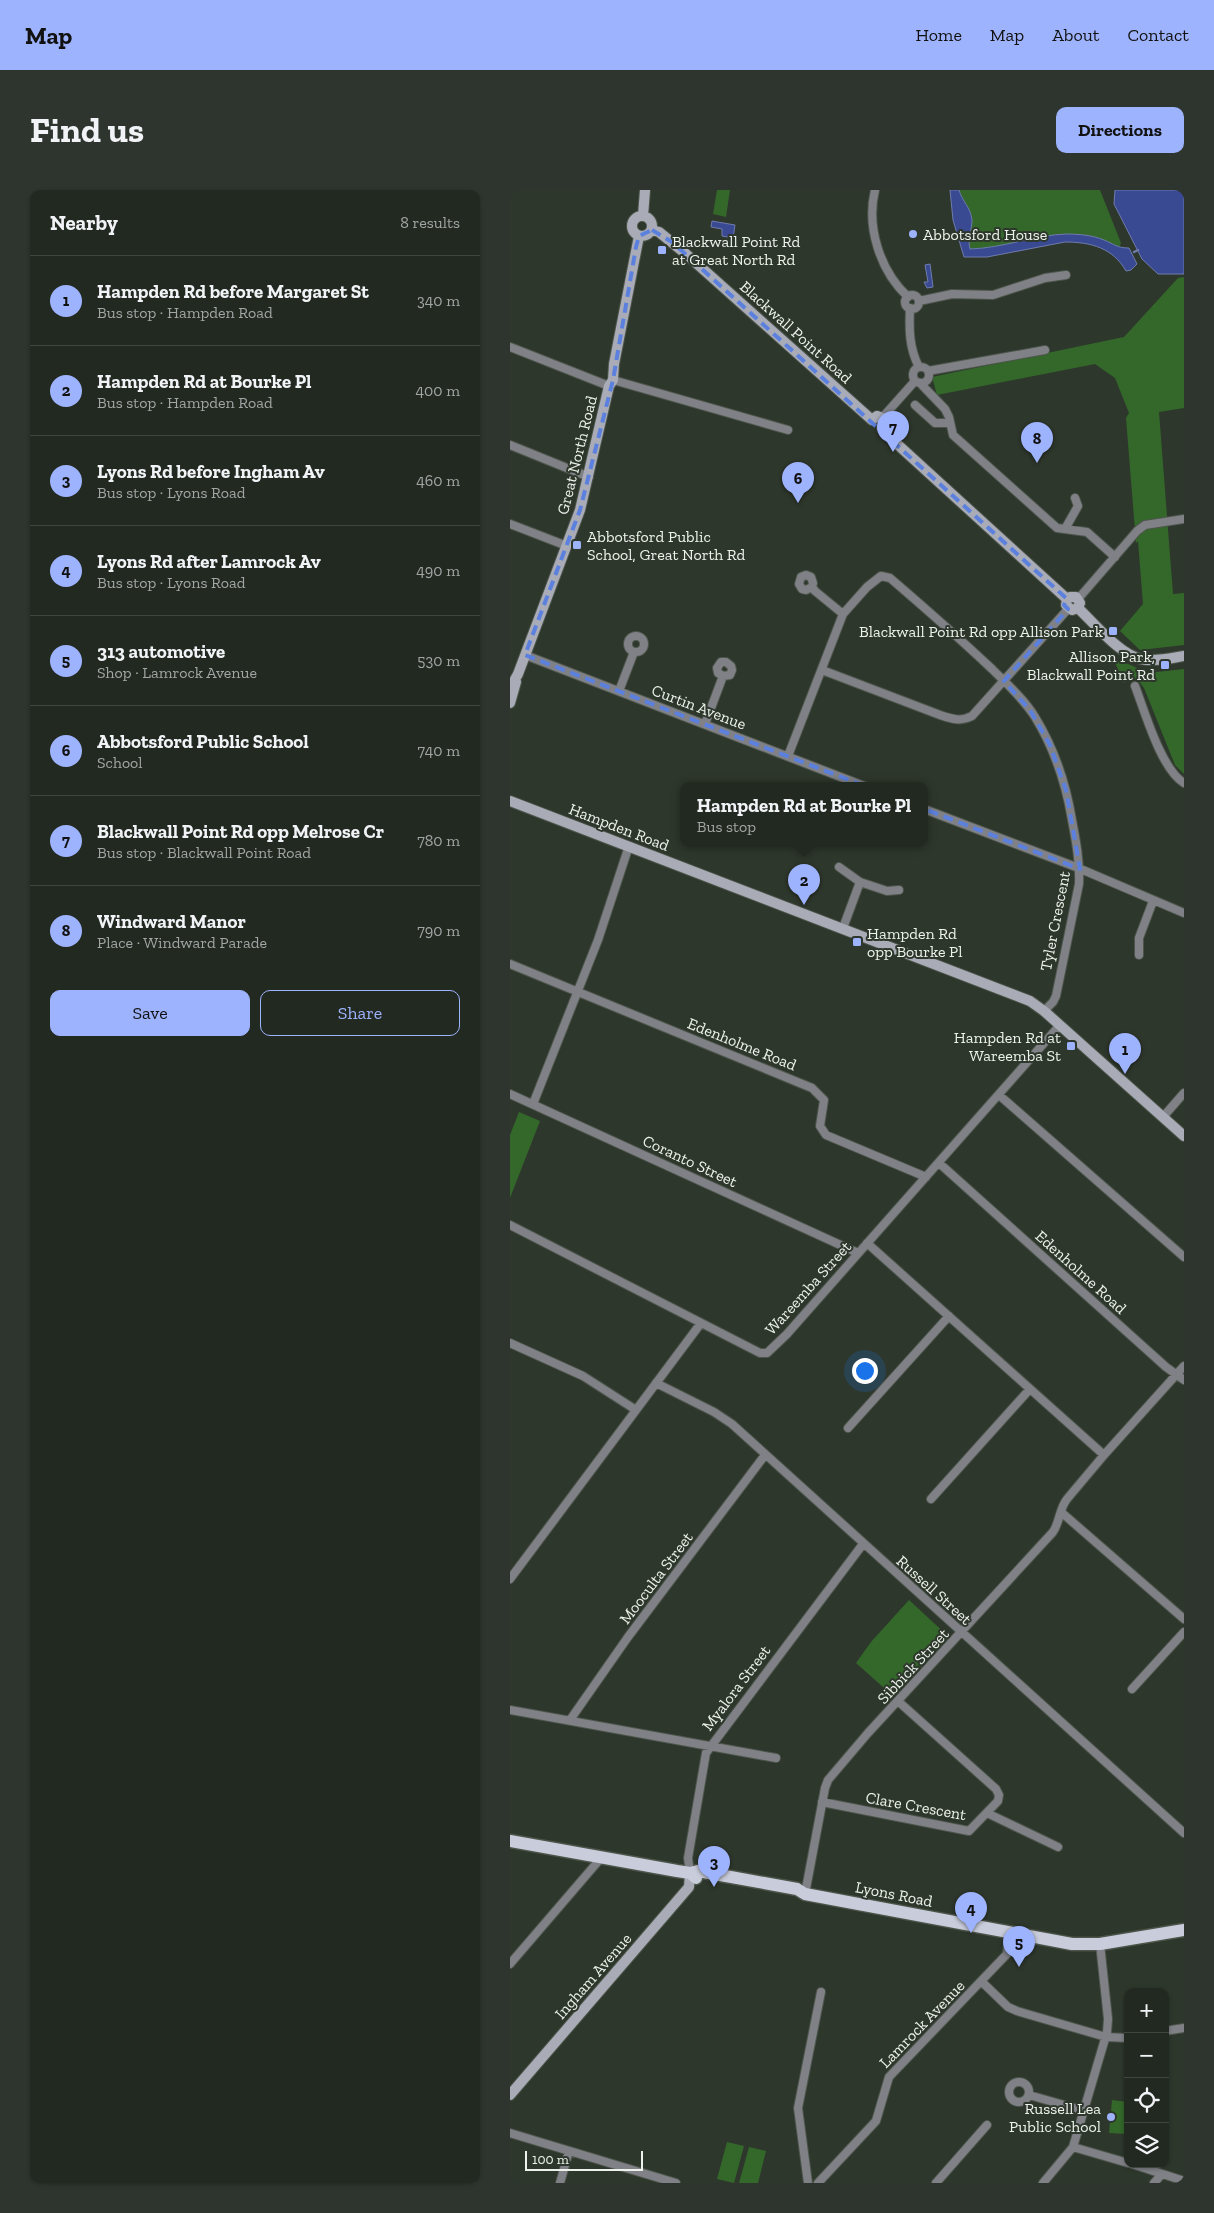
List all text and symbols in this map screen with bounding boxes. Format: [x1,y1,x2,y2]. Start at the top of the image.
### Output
text: Map [25,21,72,50]
text: Home [915,24,962,46]
text: Map [990,24,1024,46]
text: About [1052,24,1099,46]
text: Contact [1127,24,1189,46]
button: Directions [1056,107,1184,153]
text: Find us [30,109,144,151]
text: Nearby [50,210,118,235]
text: 8 results [400,213,460,232]
place label: Abbotsford House [923,225,1047,244]
marker: Abbotsford House [907,228,919,240]
place label: Blackwall Point Rd at Great North Rd [672,232,800,269]
marker: Blackwall Point Rd at Great North Rd [656,244,668,256]
street label: Blackwall Point Road [736,277,856,387]
text: Hampden Rd before Margaret St [97,280,369,303]
text: 1 [63,291,69,310]
text: 340 m [417,291,460,310]
text: Bus stop · Hampden Road [97,303,273,322]
text: Hampden Rd at Bourke Pl [97,370,311,393]
text: 2 [62,381,70,400]
text: 400 m [416,381,460,400]
text: Bus stop · Hampden Road [97,393,273,412]
street label: Great North Road [553,393,601,516]
pin: 7 [877,411,909,452]
pin: 8 [1021,422,1053,463]
text: Lyons Rd before Ingham Av [97,460,325,483]
pin: 6 [782,462,814,503]
text: 3 [62,471,70,490]
text: 460 m [416,471,460,490]
text: Bus stop · Lyons Road [97,483,245,502]
place label: Abbotsford Public School, Great North Rd [587,527,745,564]
marker: Abbotsford Public School, Great North Rd [571,539,583,551]
text: Lyons Rd after Lamrock Av [97,550,321,573]
text: 4 [61,561,71,580]
text: 490 m [416,561,460,580]
text: Bus stop · Lyons Road [97,573,245,592]
place label: Blackwall Point Rd opp Allison Park [859,622,1104,641]
marker: Blackwall Point Rd opp Allison Park [1107,625,1119,637]
text: 313 automotive [97,640,225,663]
place label: Allison Park, Blackwall Point Rd [1027,647,1155,684]
text: 5 [62,651,70,670]
text: 530 m [417,651,460,670]
marker: Allison Park, Blackwall Point Rd [1159,659,1171,671]
text: Shop · Lamrock Avenue [97,663,257,682]
street label: Curtin Avenue [649,680,749,734]
text: Abbotsford Public School [97,730,309,753]
text: 6 [62,741,70,760]
text: 740 m [418,741,460,760]
text: School [97,753,143,772]
popup [680,782,928,847]
text: Hampden Rd at Bourke Pl [697,794,911,817]
street label: Hampden Road [566,799,672,855]
text: Bus stop [697,817,756,836]
text: Blackwall Point Rd opp Melrose Cr [97,820,384,843]
text: 7 [62,831,70,850]
text: 780 m [417,831,460,850]
text: Bus stop · Blackwall Point Road [97,843,311,862]
pin: 2 [788,864,820,905]
street label: Tyler Crescent [1036,870,1074,972]
text: Windward Manor [97,910,246,933]
text: 8 [62,921,70,940]
text: 790 m [417,921,460,940]
place label: Hampden Rd opp Bourke Pl [867,924,963,961]
text: Place · Windward Parade [97,933,267,952]
marker: Hampden Rd opp Bourke Pl [851,936,863,948]
button: Save [50,990,250,1036]
button: Share [260,990,460,1036]
street label: Edenholme Road [685,1014,799,1075]
place label: Hampden Rd at Wareemba St [954,1028,1061,1065]
pin: 1 [1109,1033,1141,1074]
marker: Hampden Rd at Wareemba St [1065,1040,1077,1052]
street label: Coranto Street [640,1131,740,1191]
street label: Edenholme Road [1032,1226,1130,1318]
street label: Wareemba Street [761,1237,855,1339]
your location [852,1358,878,1384]
street label: Mooculta Street [615,1528,697,1628]
street label: Russell Street [892,1551,976,1629]
street label: Sibbick Street [873,1624,953,1708]
street label: Myalora Street [698,1641,774,1735]
street label: Clare Crescent [864,1788,968,1824]
pin: 3 [698,1846,730,1887]
street label: Lyons Road [854,1877,935,1911]
pin: 4 [955,1892,987,1933]
pin: 5 [1003,1926,1035,1967]
street label: Ingham Avenue [551,1929,635,2023]
street label: Lamrock Avenue [875,1976,969,2072]
map controls [1124,1988,1169,2168]
button: + [1124,1988,1169,2033]
button: − [1124,2033,1169,2078]
button: locate [1124,2078,1169,2123]
place label: Russell Lea Public School [1009,2099,1101,2136]
marker: Russell Lea Public School [1105,2111,1117,2123]
button: layers [1124,2123,1169,2168]
scale bar [525,2148,642,2171]
text: 100 m [532,2151,569,2168]

